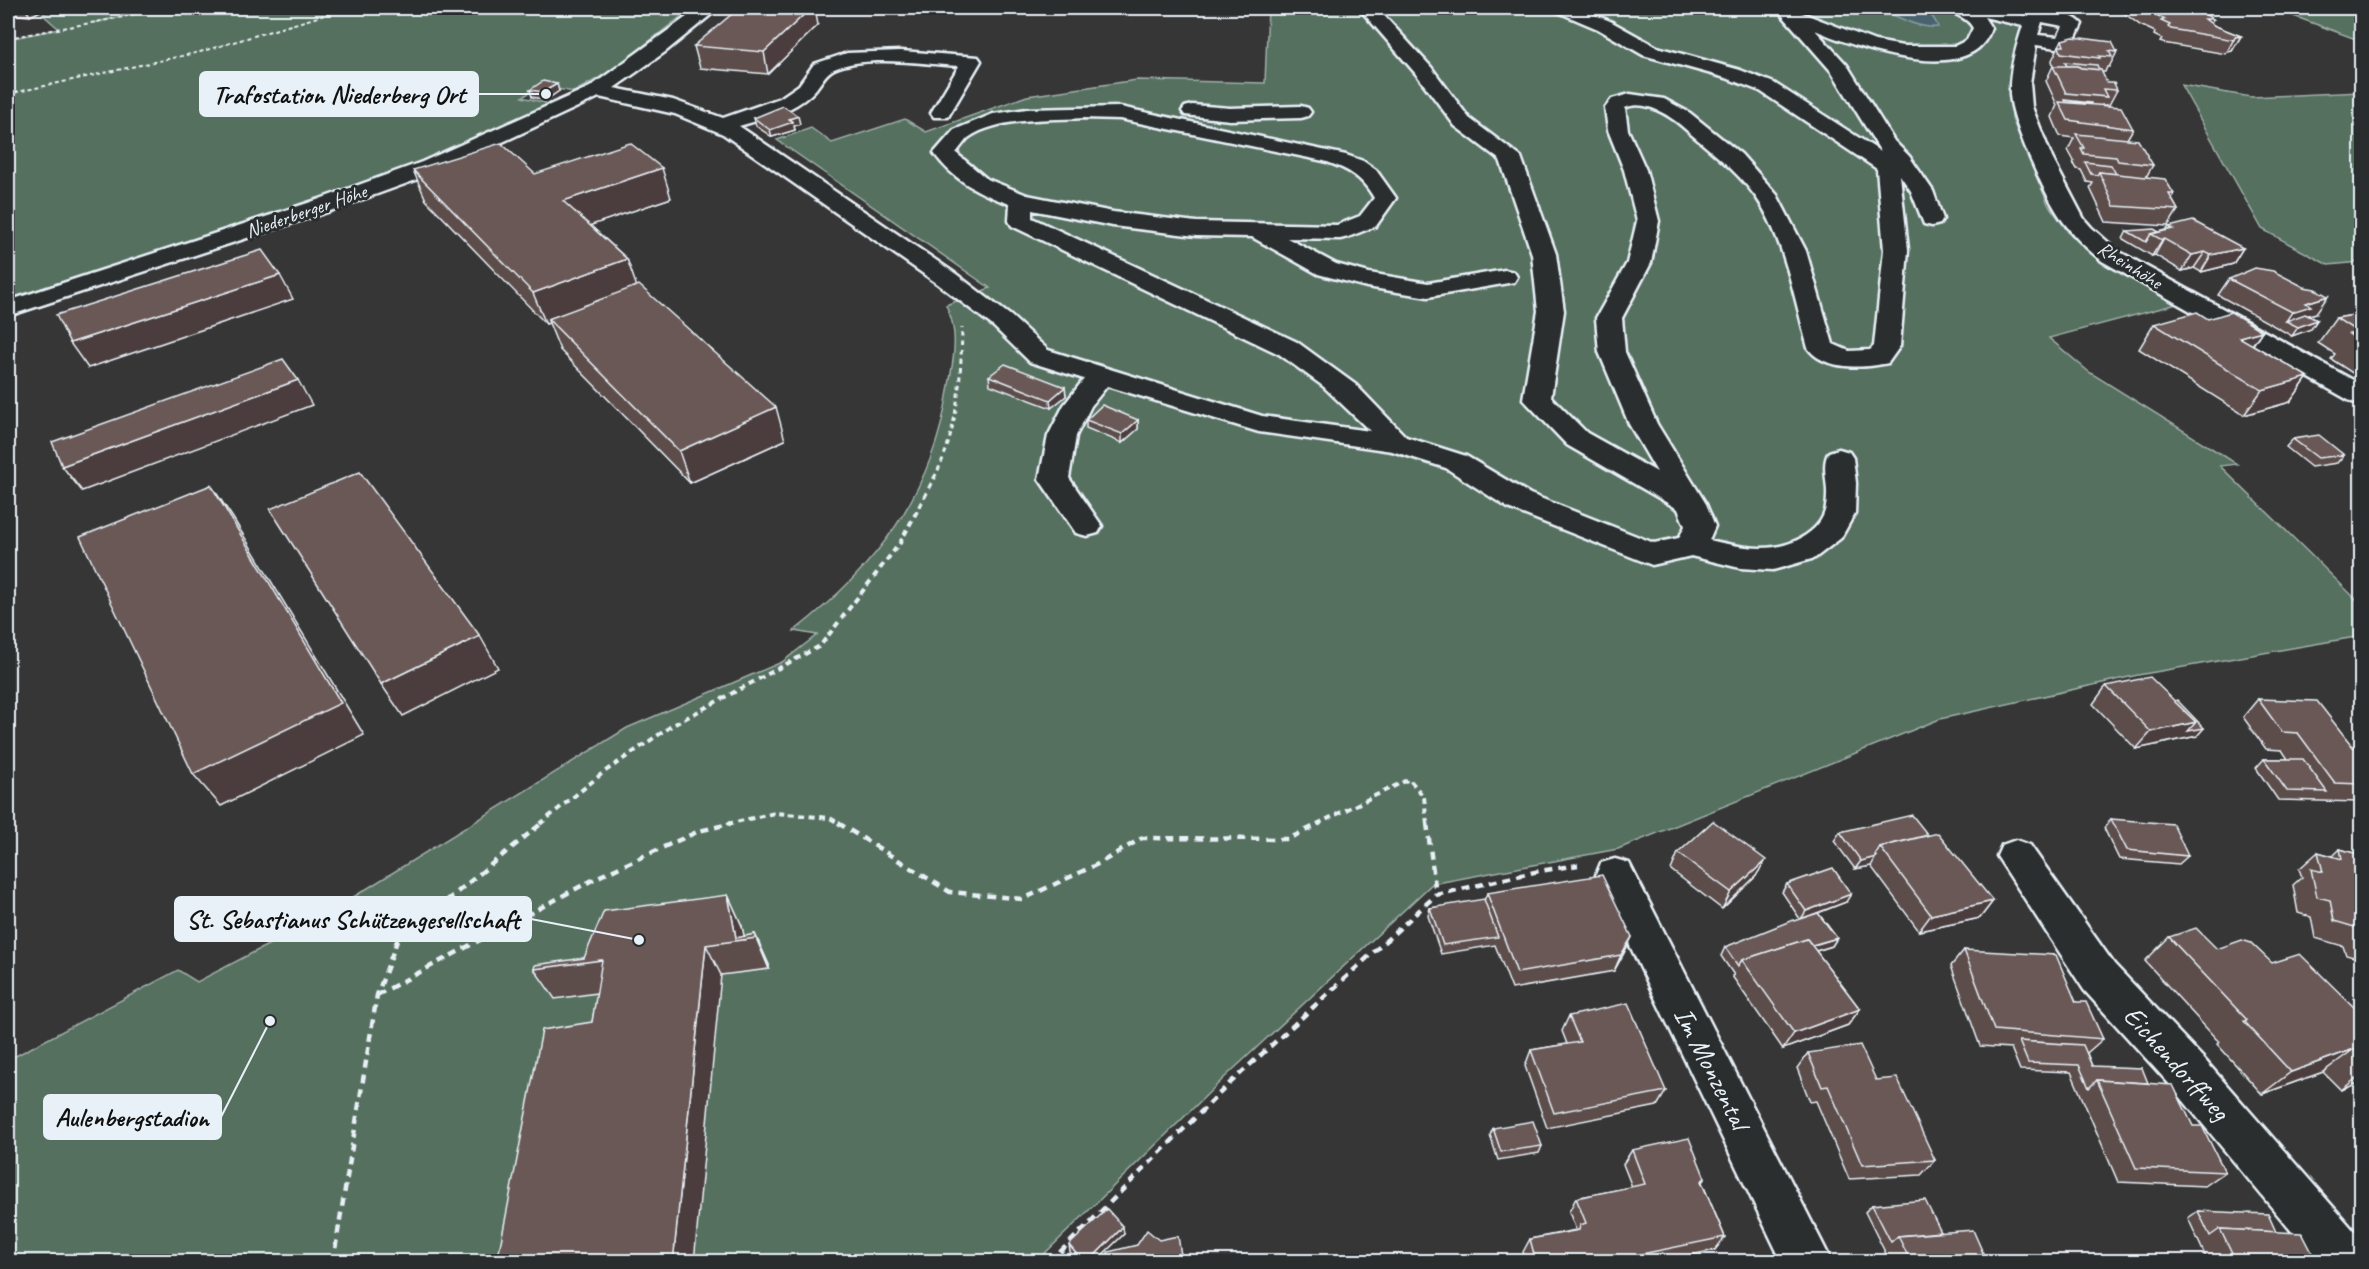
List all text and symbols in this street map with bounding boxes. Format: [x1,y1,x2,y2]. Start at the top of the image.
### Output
callout: Trafostation Niederberg Ort [200,72,478,116]
text: Trafostation Niederberg Ort [213,78,468,111]
street label: Niederberger Höhe [242,178,371,243]
street label: Rheinhöhe [2093,236,2168,295]
callout: St. Sebastianus Schützengesellschaft [175,897,531,941]
text: St. Sebastianus Schützengesellschaft [186,903,523,936]
street label: Eichendorffweg [2116,998,2239,1129]
street label: Im Monzental [1666,1001,1760,1140]
callout: Aulenbergstadion [44,1095,221,1139]
text: Aulenbergstadion [55,1101,211,1134]

